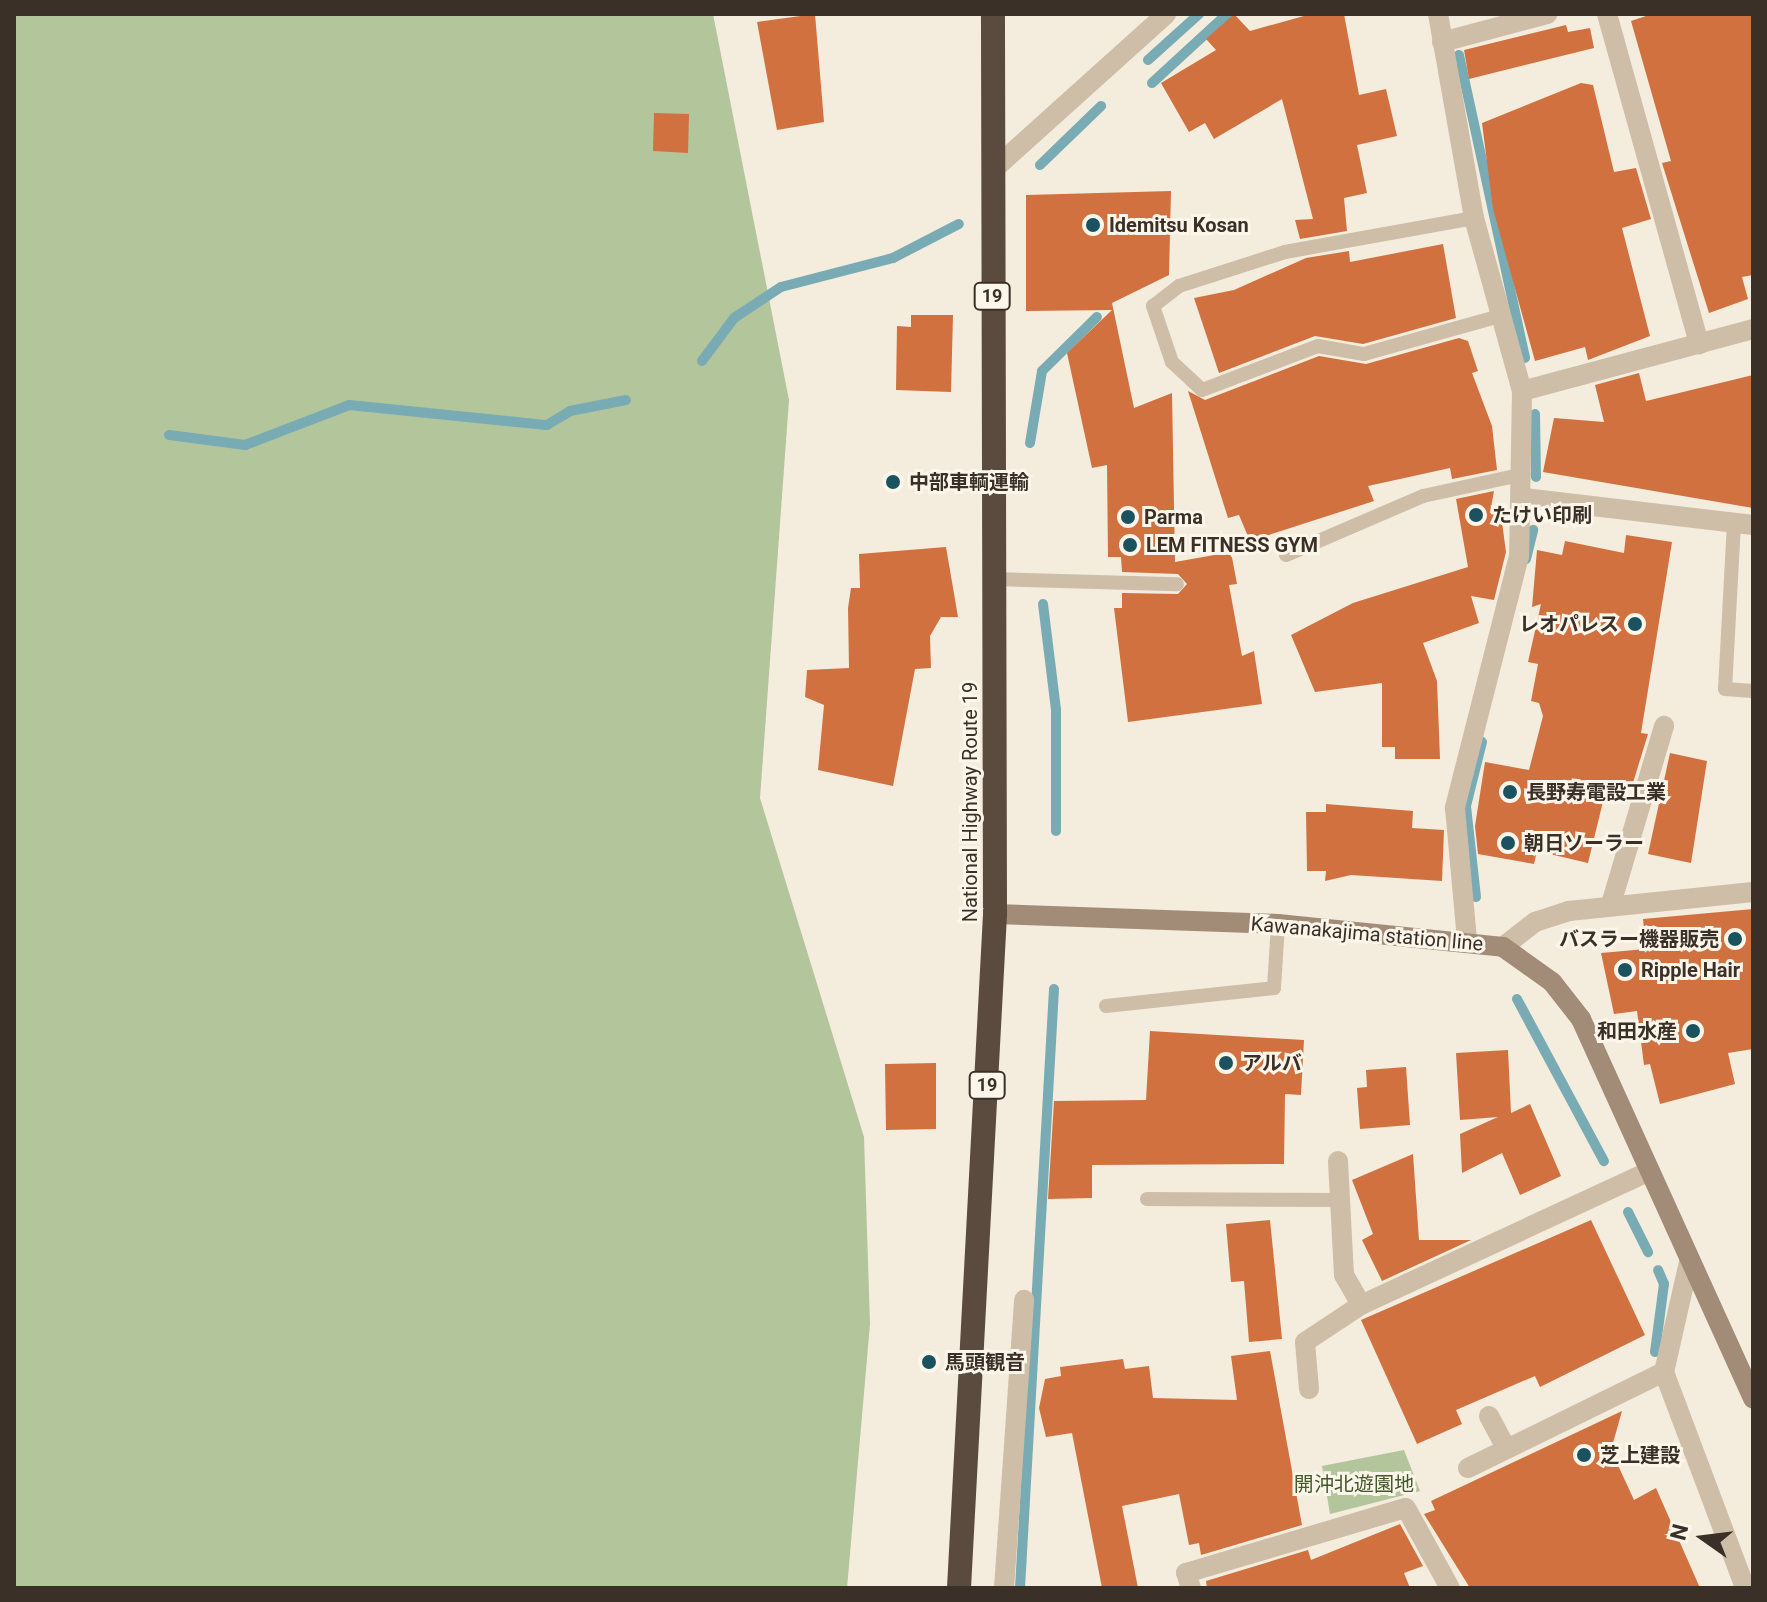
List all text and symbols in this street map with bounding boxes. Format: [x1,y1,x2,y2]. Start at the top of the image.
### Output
place label: Idemitsu Kosan [1109,213,1249,237]
marker: Idemitsu Kosan [1084,216,1102,234]
road number: 19 [972,282,1012,310]
place label: 中部車輌運輸 [909,470,1029,494]
marker: 中部車輌運輸 [884,473,902,491]
place label: たけい印刷 [1492,503,1592,527]
place label: Parma [1144,505,1203,529]
marker: たけい印刷 [1467,506,1485,524]
marker: Parma [1119,508,1137,526]
place label: LEM FITNESS GYM [1146,533,1318,557]
marker: LEM FITNESS GYM [1121,536,1139,554]
place label: レオパレス [1519,612,1619,636]
marker: レオパレス [1626,615,1644,633]
street label: National Highway Route 19 [958,682,982,922]
place label: 長野寿電設工業 [1526,780,1666,804]
marker: 長野寿電設工業 [1501,783,1519,801]
place label: 朝日ソーラー [1524,831,1644,855]
marker: 朝日ソーラー [1499,834,1517,852]
street label: Kawanakajima station line [1250,912,1484,956]
place label: バスラー機器販売 [1559,927,1719,951]
marker: バスラー機器販売 [1726,930,1744,948]
place label: Ripple Hair [1641,958,1740,982]
marker: Ripple Hair [1616,961,1634,979]
place label: 和田水産 [1597,1019,1677,1043]
marker: 和田水産 [1684,1022,1702,1040]
place label: アルバ [1242,1051,1302,1075]
marker: アルバ [1217,1054,1235,1072]
road number: 19 [967,1071,1007,1099]
place label: 馬頭観音 [945,1350,1025,1374]
marker: 馬頭観音 [920,1353,938,1371]
place label: 芝上建設 [1600,1443,1680,1467]
marker: 芝上建設 [1575,1446,1593,1464]
park label: 開沖北遊園地 [1294,1472,1414,1496]
north arrow [1663,1498,1743,1578]
text: N [1665,1522,1693,1543]

